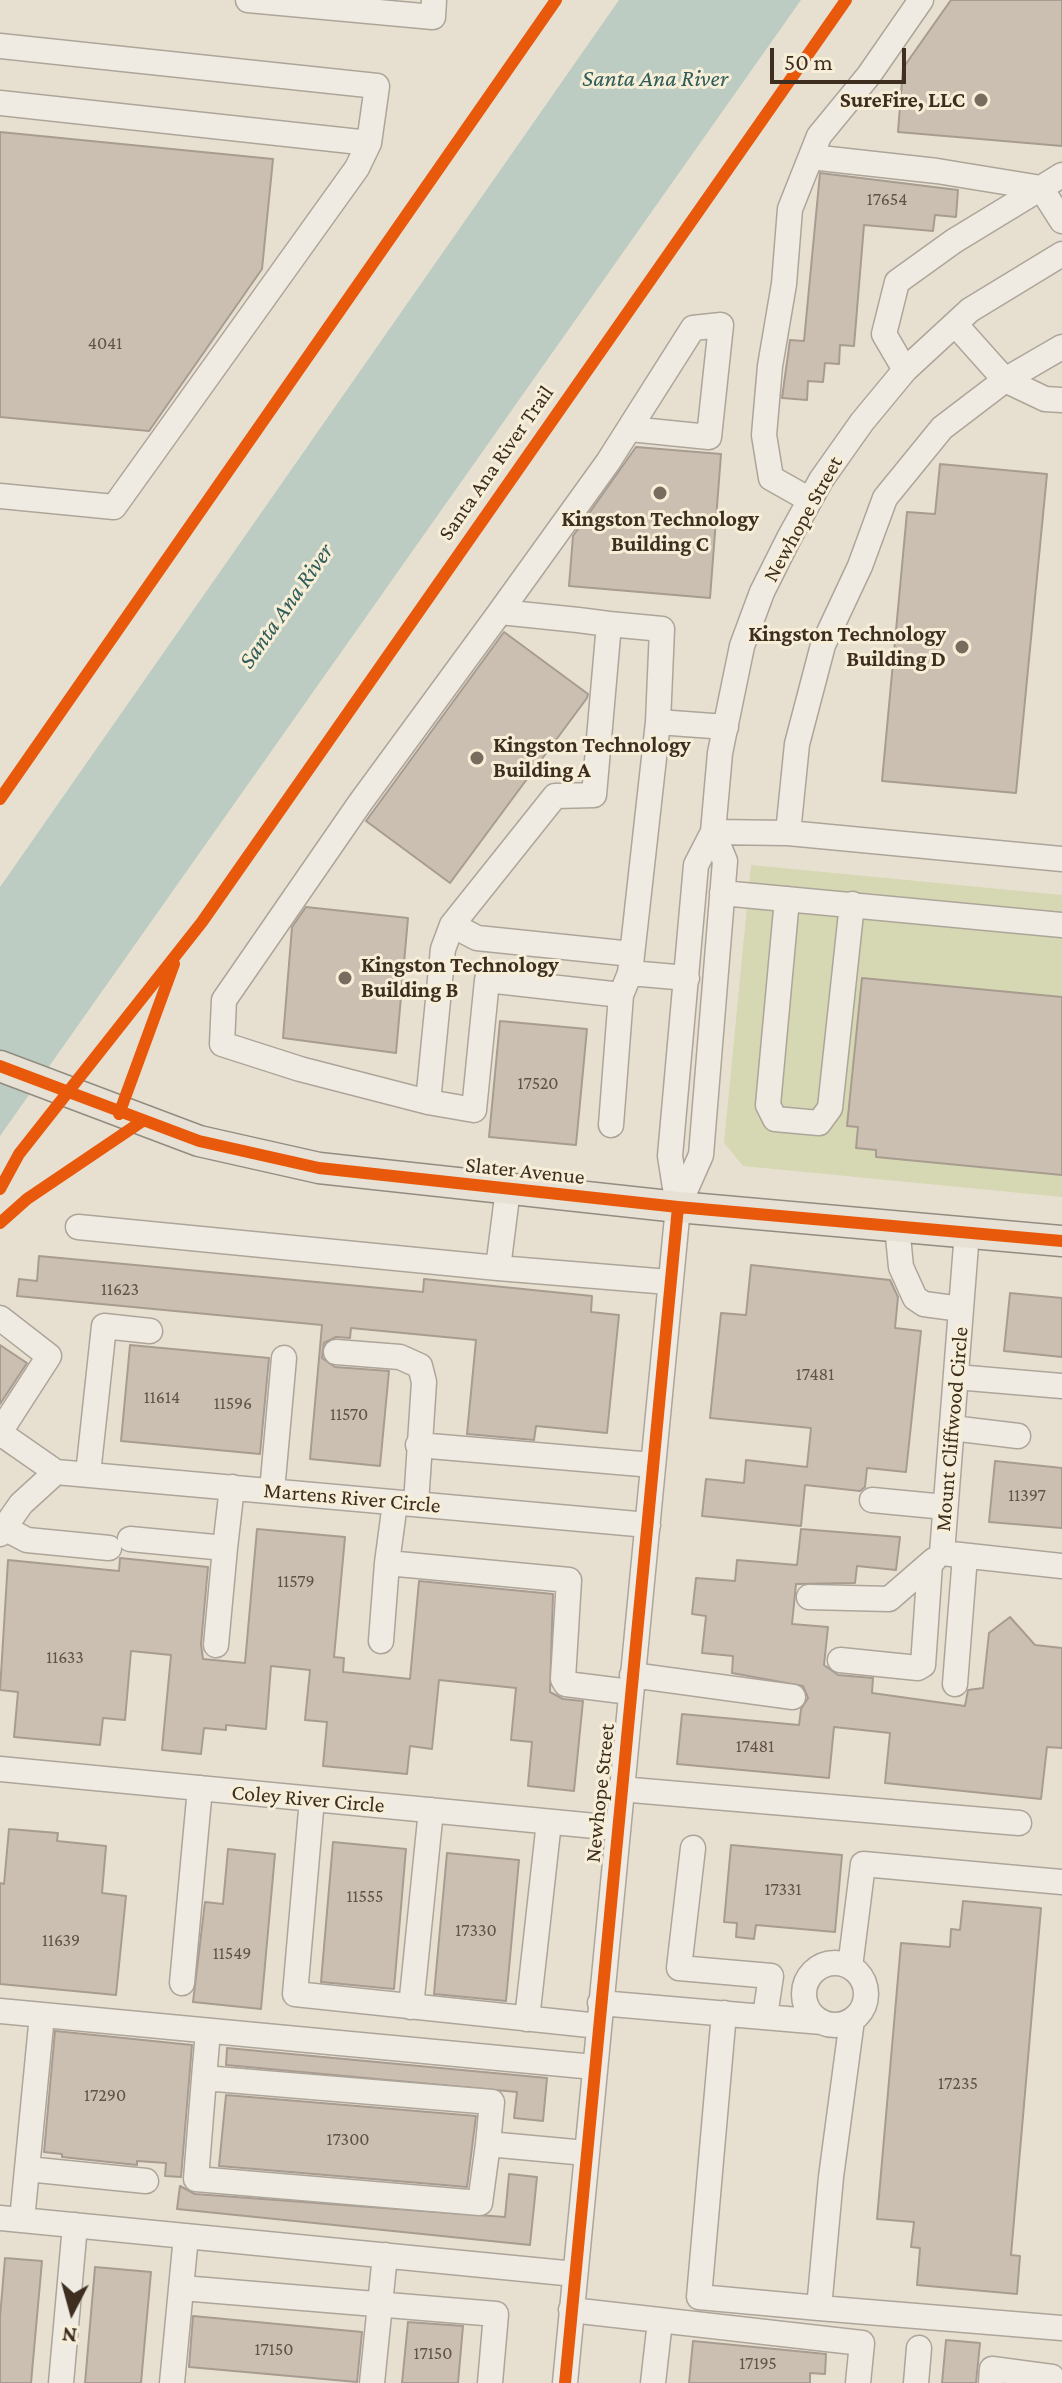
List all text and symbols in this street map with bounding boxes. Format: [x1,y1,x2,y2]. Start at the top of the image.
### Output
scale bar [774,32,910,82]
text: 50 m [784,48,833,75]
water label: Santa Ana River [582,65,728,93]
place label: SureFire, LLC [840,87,965,113]
marker: SureFire, LLC [972,91,990,109]
house number: 17654 [867,188,907,210]
house number: 4041 [88,332,122,354]
street label: Santa Ana River Trail [433,380,559,546]
street label: Newhope Street [758,451,848,587]
marker: Kingston Technology Building C [651,484,669,502]
place label: Kingston Technology Building C [561,506,759,558]
water label: Santa Ana River [232,538,340,674]
place label: Kingston Technology Building D [748,621,946,672]
marker: Kingston Technology Building D [953,638,971,656]
place label: Kingston Technology Building A [493,732,691,784]
marker: Kingston Technology Building A [468,749,486,767]
place label: Kingston Technology Building B [361,952,559,1004]
marker: Kingston Technology Building B [336,969,354,987]
house number: 17520 [518,1072,558,1094]
street label: Slater Avenue [464,1152,586,1190]
house number: 11623 [101,1278,139,1300]
street label: Mount Cliffwood Circle [930,1326,974,1532]
house number: 17481 [796,1363,834,1385]
house number: 11614 [144,1386,180,1408]
house number: 11596 [214,1392,252,1414]
house number: 11570 [330,1403,368,1425]
street label: Martens River Circle [262,1477,442,1519]
house number: 11397 [1008,1484,1046,1506]
house number: 11579 [277,1570,315,1592]
house number: 11633 [46,1646,84,1668]
street label: Newhope Street [580,1722,620,1864]
house number: 17481 [736,1735,774,1757]
street label: Coley River Circle [230,1779,386,1819]
house number: 17331 [764,1878,802,1900]
house number: 11555 [346,1885,384,1907]
house number: 17330 [455,1919,497,1941]
house number: 11639 [42,1929,80,1951]
house number: 11549 [213,1942,251,1964]
house number: 17235 [938,2072,978,2094]
house number: 17290 [84,2084,126,2106]
house number: 17300 [327,2128,369,2150]
north arrow [32,2271,112,2351]
text: N [61,2322,78,2349]
house number: 17150 [255,2338,293,2360]
house number: 17150 [414,2342,452,2364]
house number: 17195 [739,2352,777,2374]

